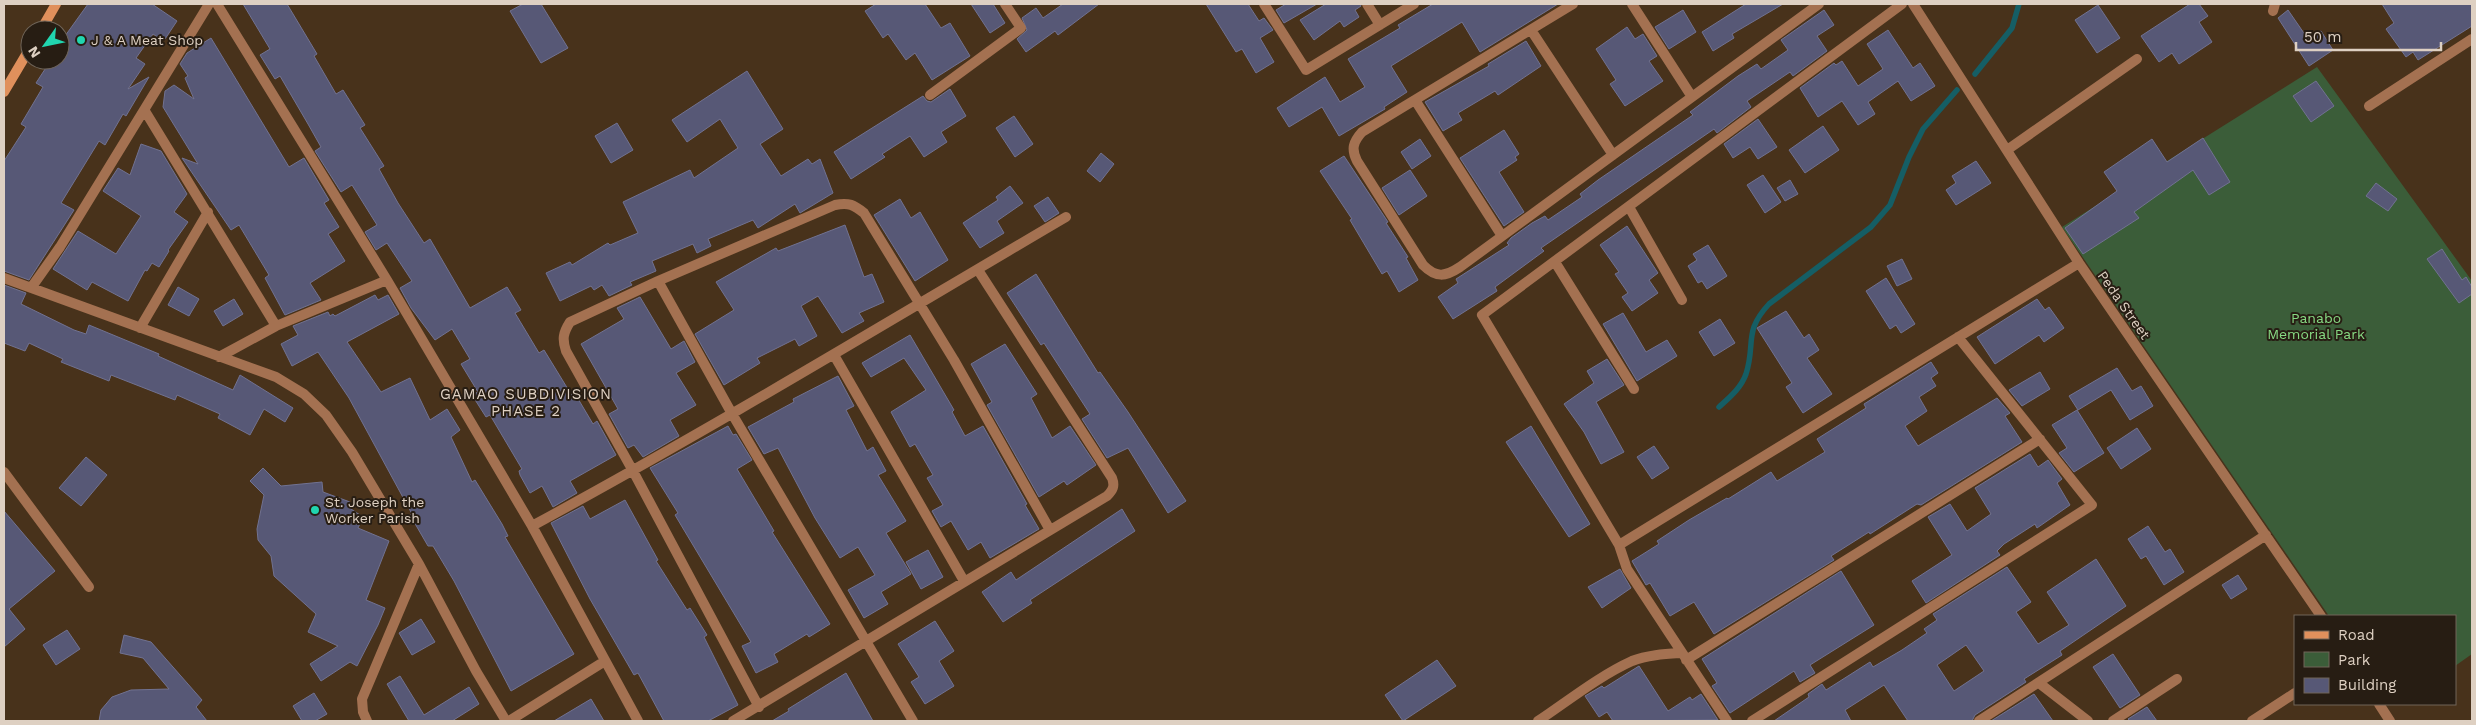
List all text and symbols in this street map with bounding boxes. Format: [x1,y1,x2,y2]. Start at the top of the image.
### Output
north arrow [20,20,70,70]
scale bar [2296,20,2441,52]
text: 50 m [2304,28,2341,46]
place label: J & A Meat Shop [91,32,203,48]
marker: J & A Meat Shop [75,34,87,46]
text: N [25,43,44,61]
street label: Peda Street [2095,268,2154,342]
park label: Panabo Memorial Park [2267,310,2365,342]
district label: GAMAO SUBDIVISION PHASE 2 [440,385,612,420]
place label: St. Joseph the Worker Parish [325,494,424,526]
marker: St. Joseph the Worker Parish [309,504,321,516]
legend [2294,615,2456,705]
text: Road [2338,626,2375,644]
text: Park [2338,651,2371,669]
text: Building [2338,676,2396,694]

